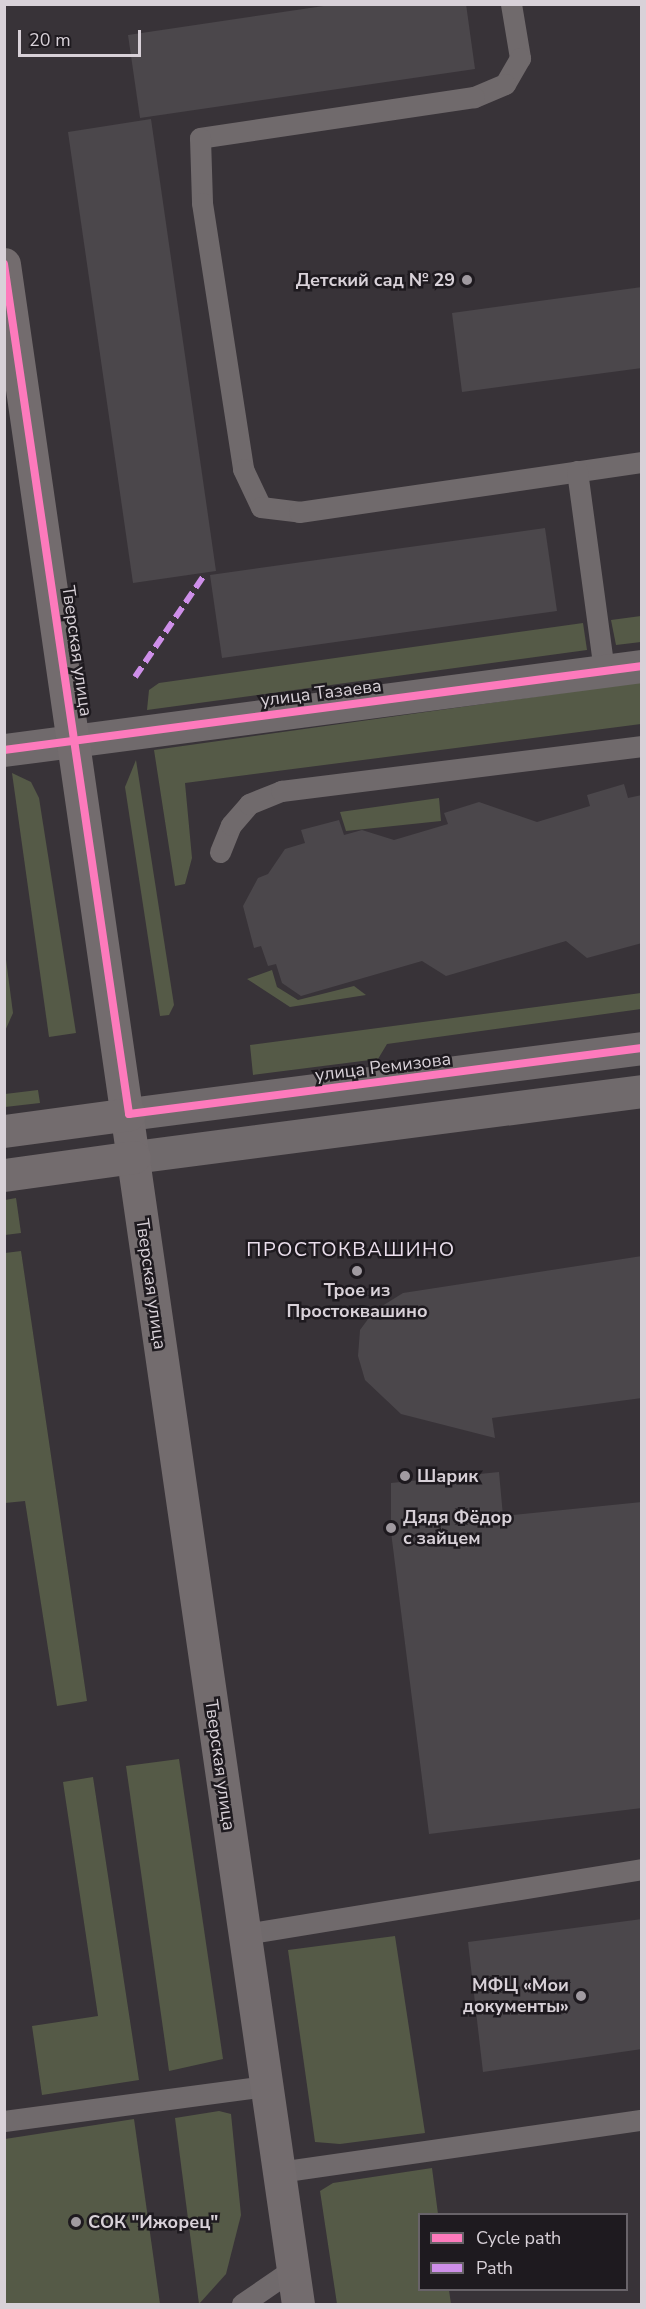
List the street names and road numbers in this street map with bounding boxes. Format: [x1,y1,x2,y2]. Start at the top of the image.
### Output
street label: Тверская улица [57,584,97,718]
street label: улица Тазаева [259,675,383,711]
street label: улица Ремизова [314,1048,452,1086]
street label: Тверская улица [131,1217,171,1351]
street label: Тверская улица [200,1698,240,1832]

